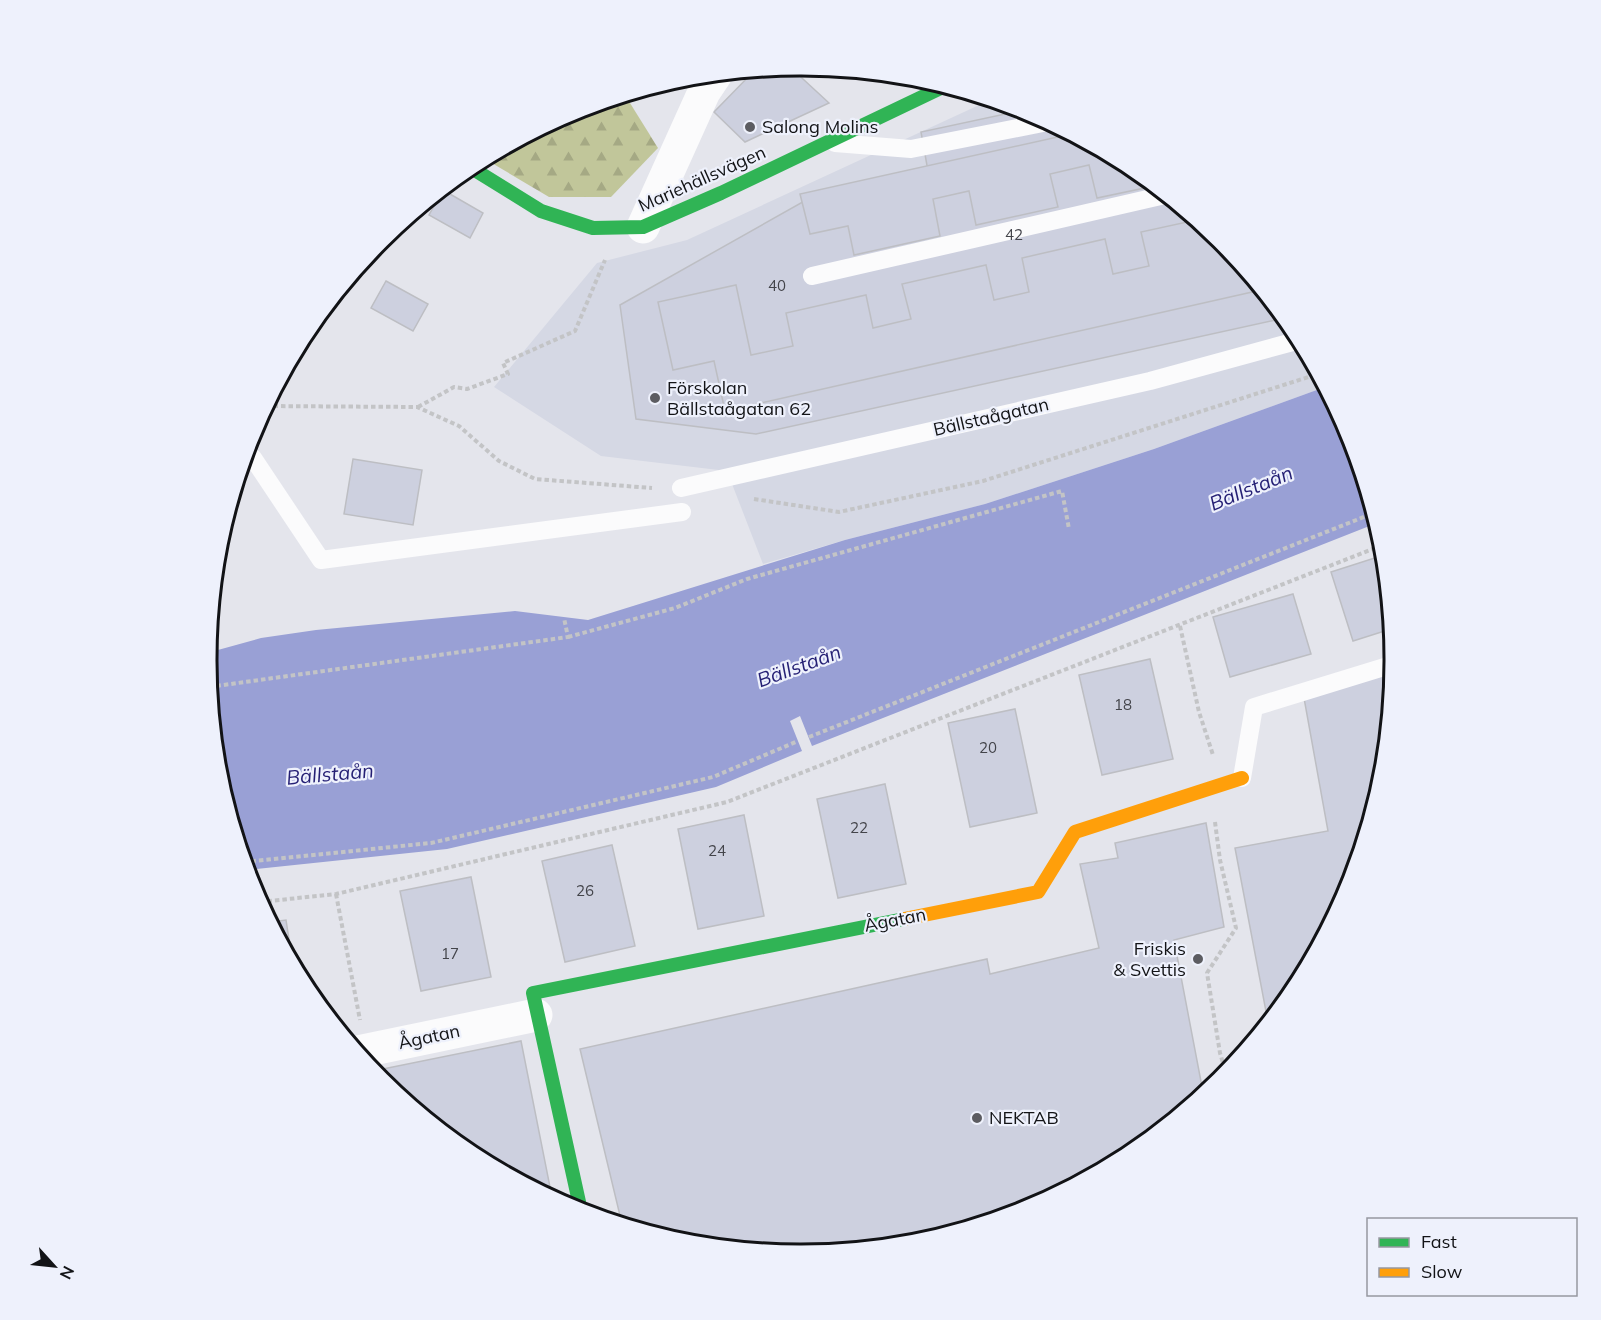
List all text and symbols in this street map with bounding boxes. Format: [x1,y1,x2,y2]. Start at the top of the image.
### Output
place label: Salong Molins [762,115,879,138]
marker: Salong Molins [743,120,757,134]
street label: Mariehällsvägen [635,140,769,217]
house number: 42 [1005,225,1023,244]
house number: 40 [768,276,786,295]
place label: Förskolan Bällstaågatan 62 [667,376,811,420]
marker: Förskolan Bällstaågatan 62 [648,391,662,405]
street label: Bällstaågatan [931,392,1051,441]
water label: Bällstaån [1205,460,1296,516]
water label: Bällstaån [753,639,844,692]
house number: 18 [1114,695,1132,714]
house number: 20 [979,738,997,757]
water label: Bällstaån [285,757,375,790]
house number: 22 [850,818,868,837]
house number: 24 [708,841,726,860]
house number: 26 [576,881,594,900]
street label: Ågatan [862,902,928,937]
place label: Friskis & Svettis [1113,937,1186,981]
house number: 17 [441,944,459,963]
marker: Friskis & Svettis [1191,952,1205,966]
street label: Ågatan [396,1019,462,1054]
place label: NEKTAB [989,1106,1059,1129]
marker: NEKTAB [970,1111,984,1125]
legend [1367,1218,1577,1296]
text: Fast [1421,1230,1457,1253]
north arrow [24,1236,84,1296]
text: Slow [1421,1260,1463,1283]
text: N [56,1263,79,1283]

